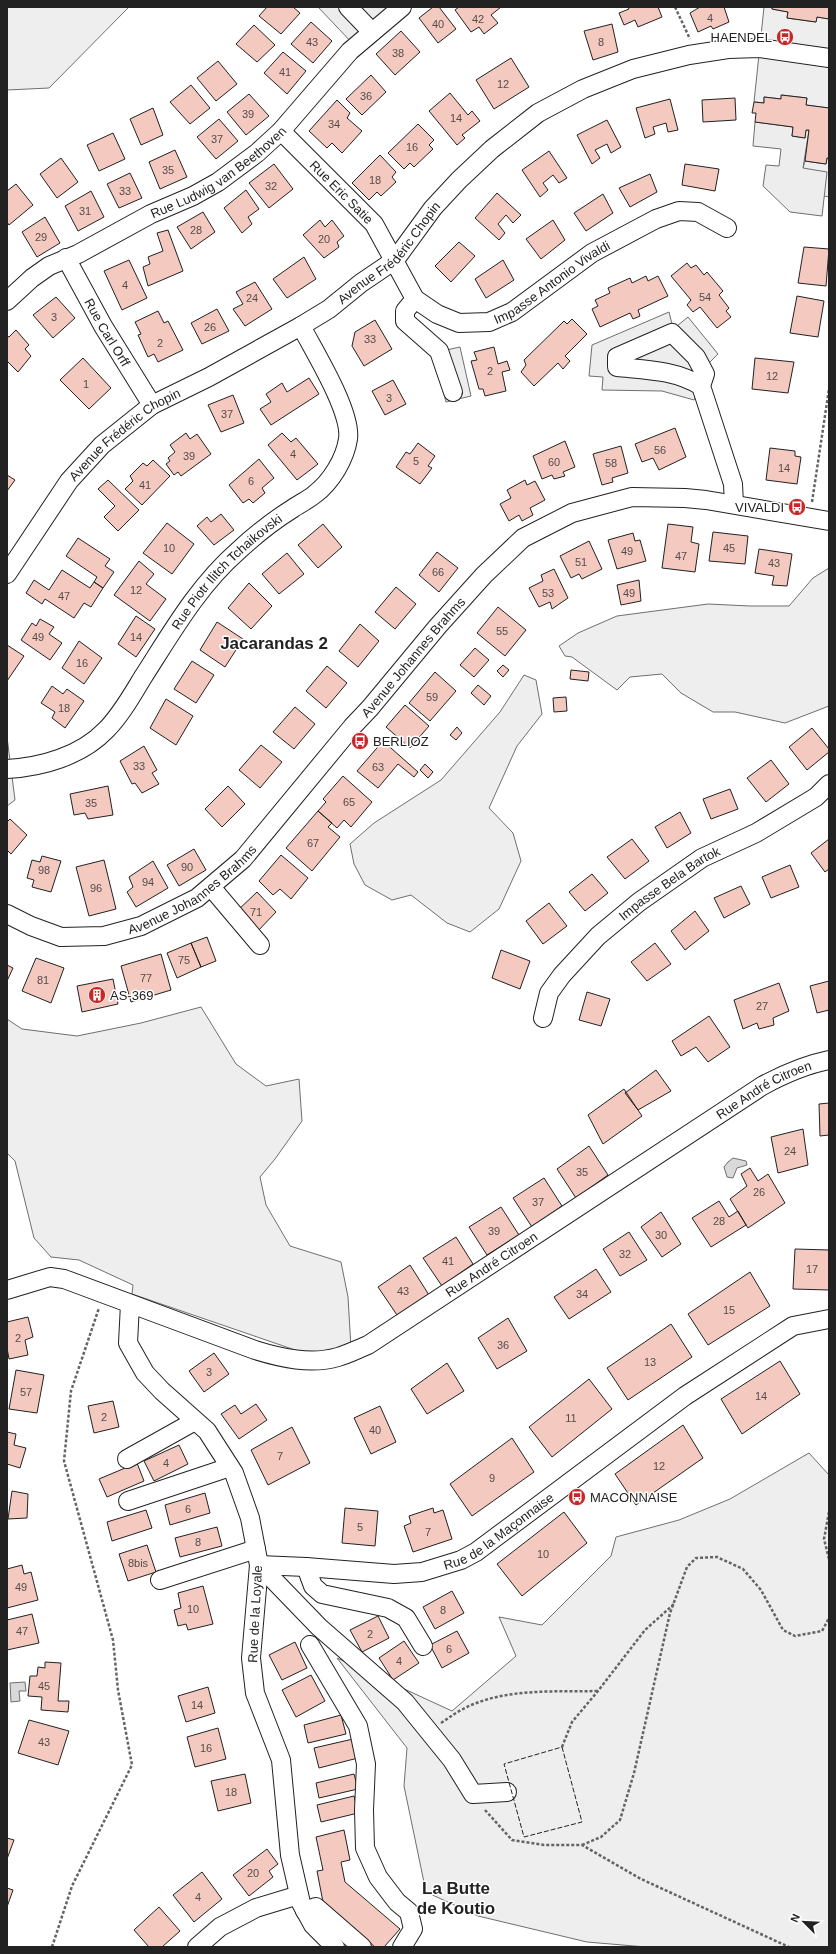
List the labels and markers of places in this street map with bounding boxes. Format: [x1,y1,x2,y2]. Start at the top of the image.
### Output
bus stop icon: HAENDEL [775,27,795,47]
place label: HAENDEL [711,30,772,45]
bus stop icon: VIVALDI [787,497,807,517]
place label: VIVALDI [735,500,784,515]
bus stop icon: BERLIOZ [350,731,370,751]
place label: BERLIOZ [373,734,429,749]
building icon: AS-369 [87,985,107,1005]
place label: AS-369 [110,988,153,1003]
bus stop icon: MACONNAISE [567,1487,587,1507]
place label: MACONNAISE [590,1490,678,1505]

